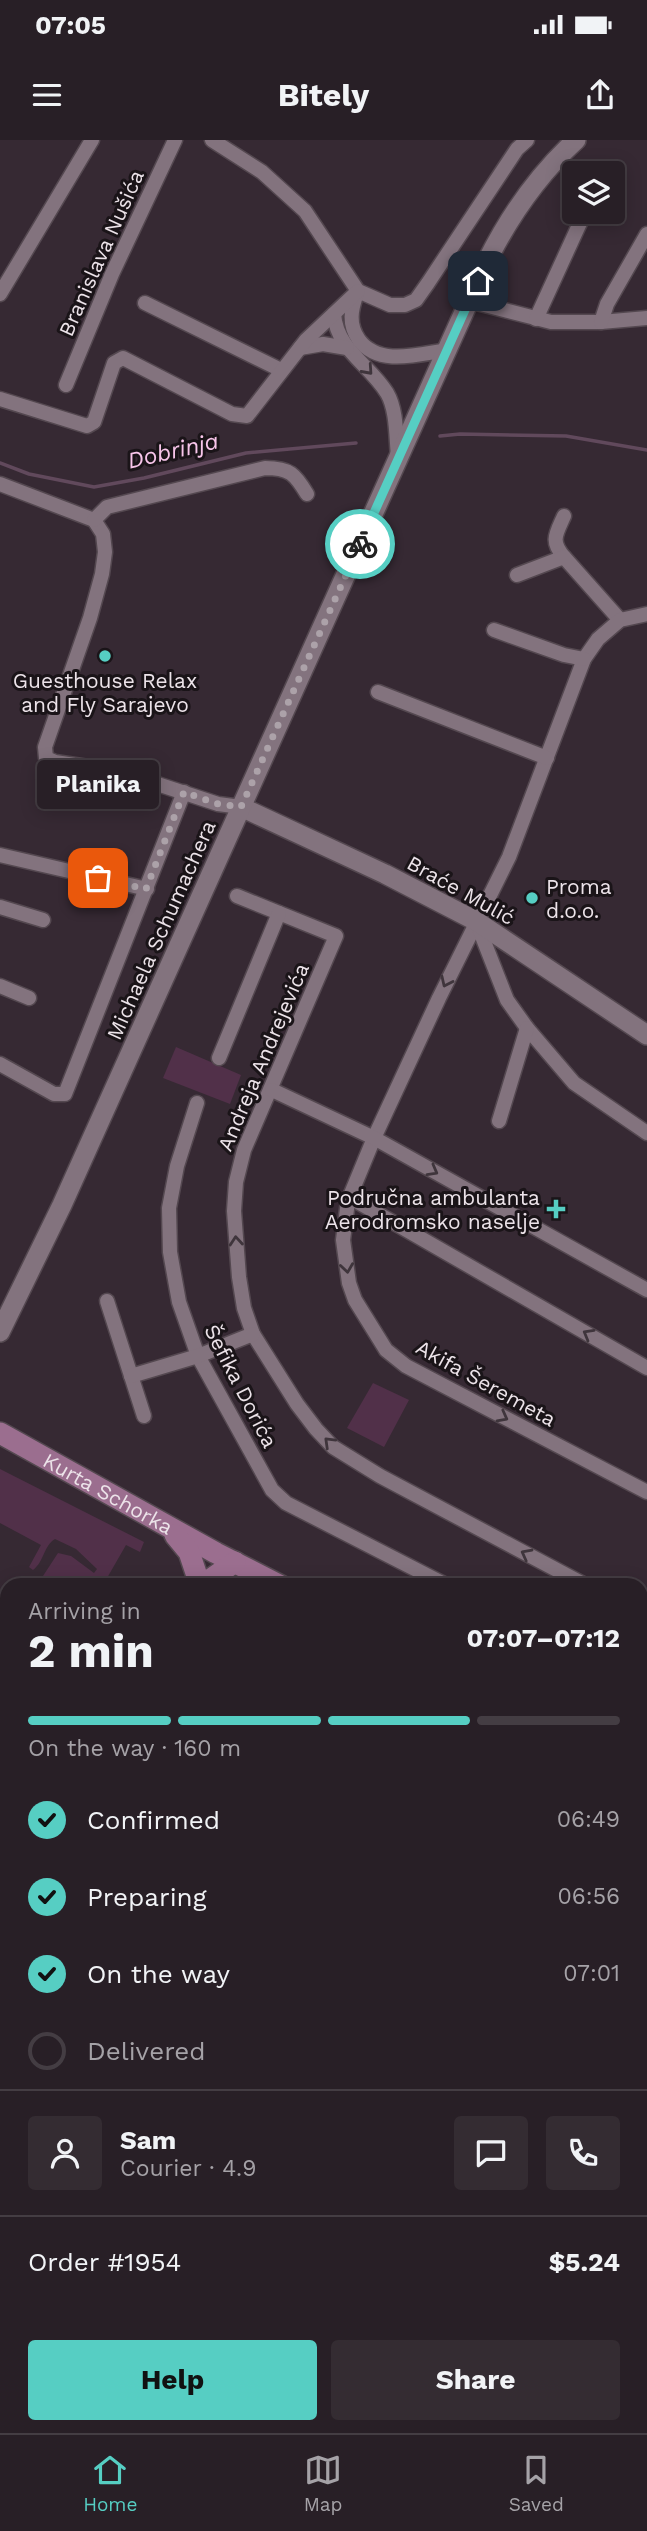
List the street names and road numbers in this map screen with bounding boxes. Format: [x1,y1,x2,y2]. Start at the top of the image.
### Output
street label: Branislava Nušića [53,166,149,340]
street label: Michaela Schumachera [101,816,221,1044]
street label: Braće Mulić [403,850,519,930]
street label: Andreja Andrejevića [212,959,314,1155]
street label: Šefika Dorića [199,1320,283,1452]
street label: Akifa Šeremeta [412,1334,560,1432]
street label: Kurta Schorka [39,1447,178,1539]

